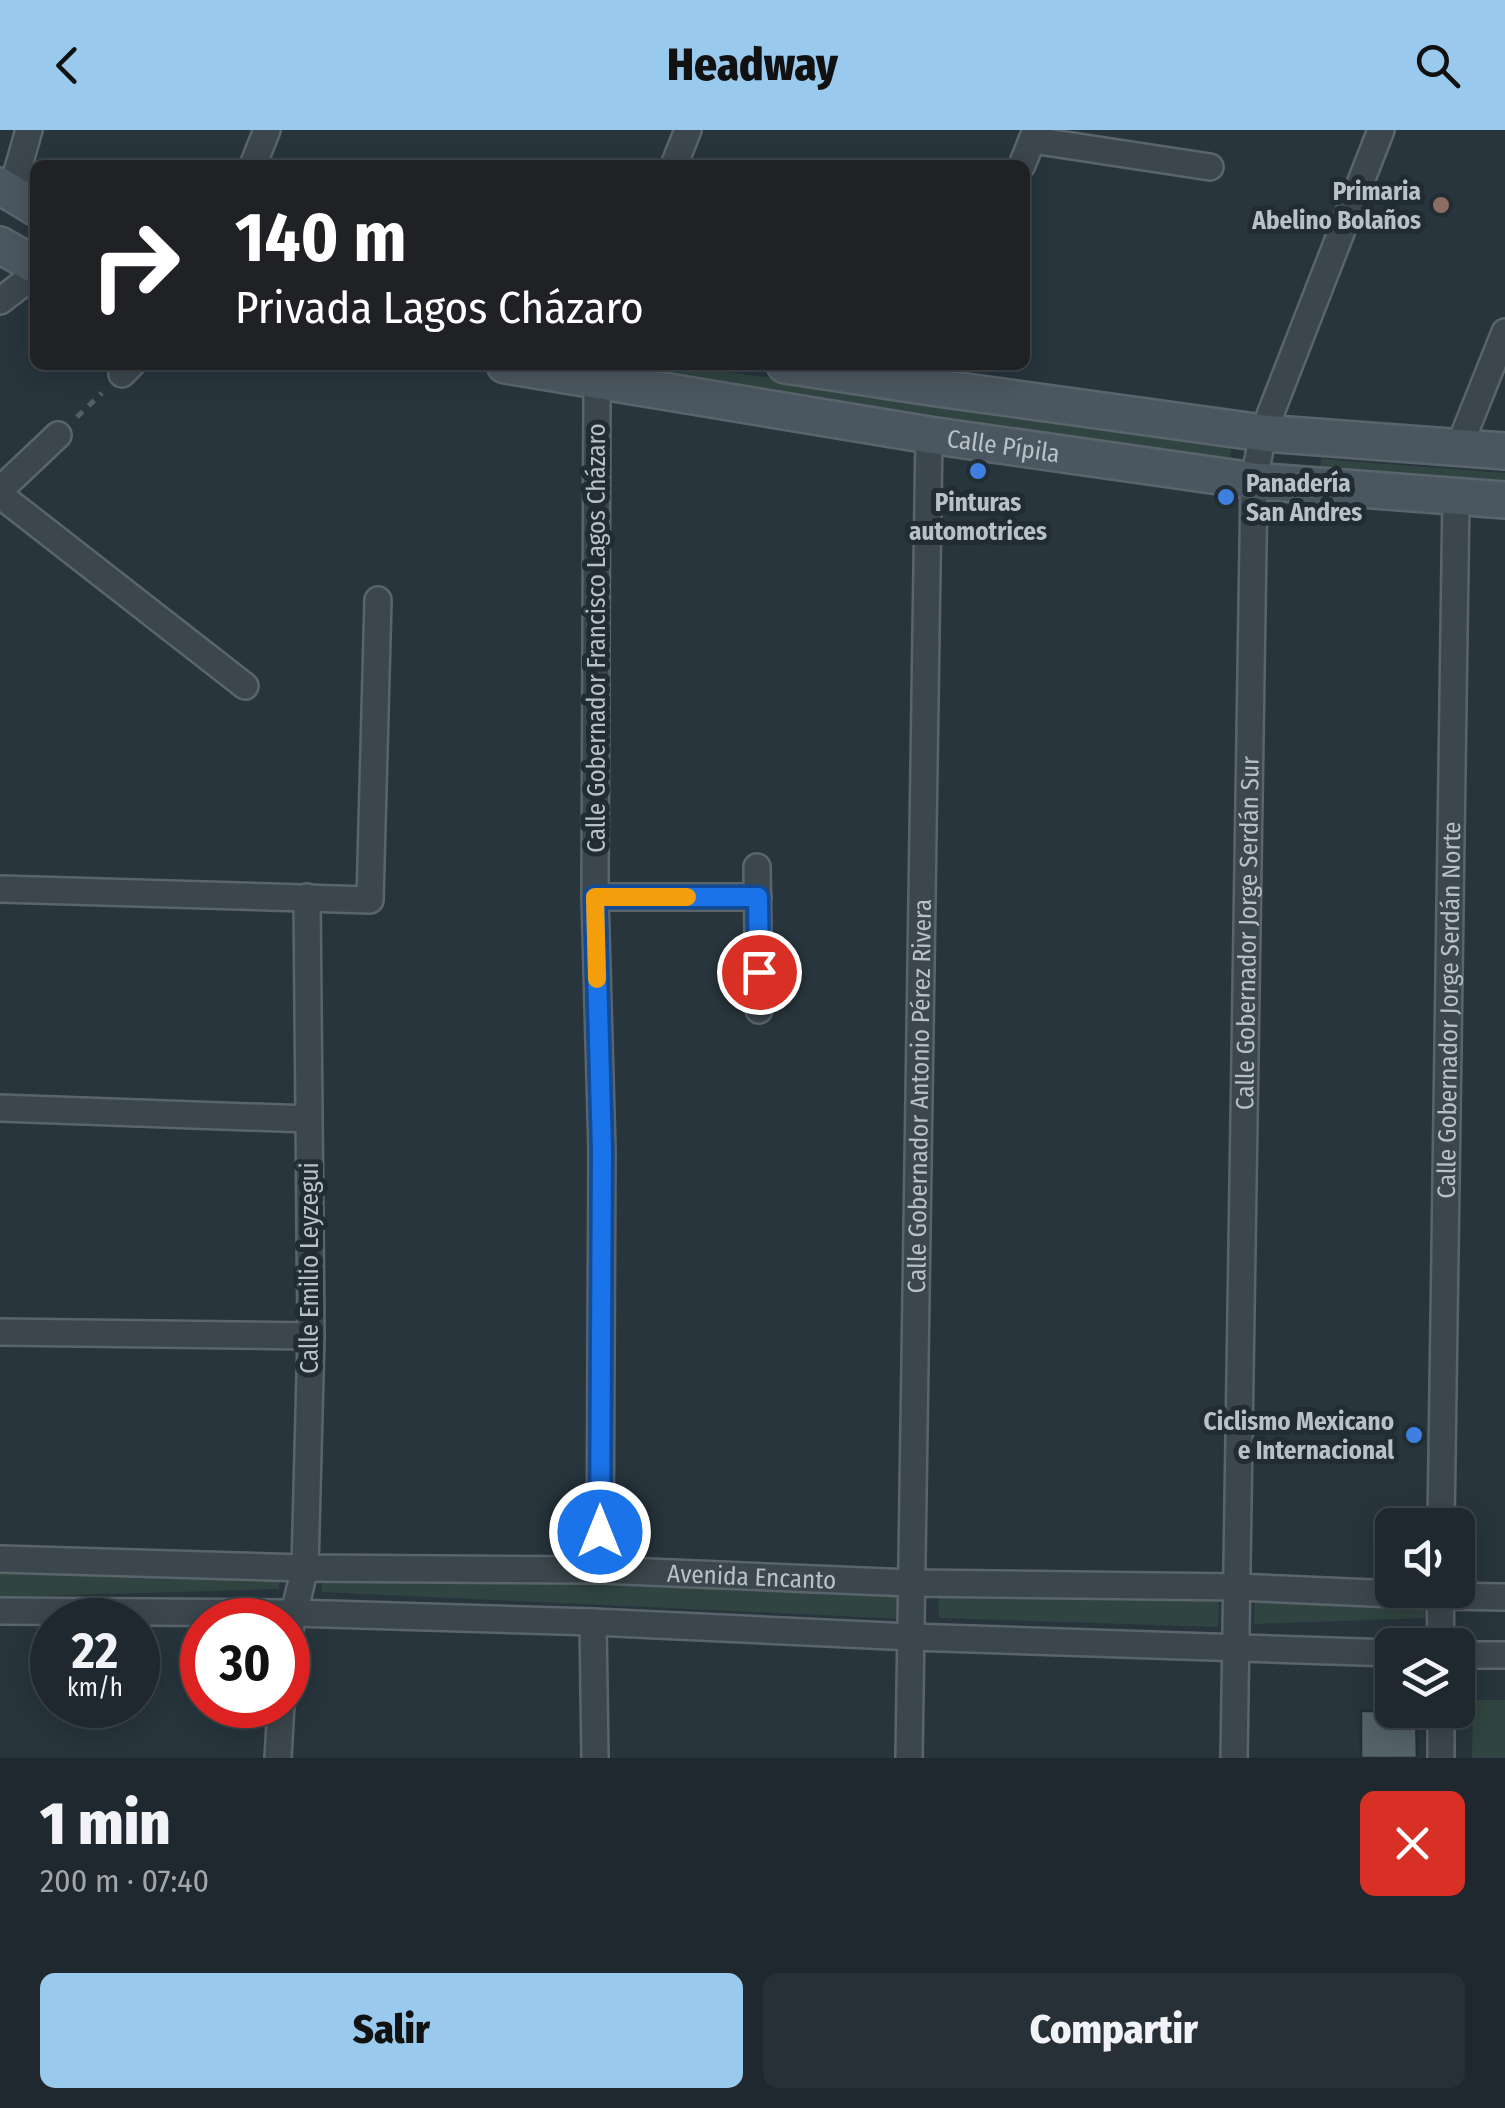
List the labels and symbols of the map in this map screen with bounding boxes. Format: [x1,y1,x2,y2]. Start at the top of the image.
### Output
place label: Primaria Abelino Bolaños [1251,177,1421,236]
marker: Primaria Abelino Bolaños [1430,194,1452,216]
street label: Calle Gobernador Francisco Lagos Cházaro [582,423,612,853]
street label: Calle Pípila [945,424,1062,469]
marker: Pinturas automotrices [967,460,989,482]
place label: Panadería San Andres [1246,469,1362,528]
marker: Panadería San Andres [1215,486,1237,508]
place label: Pinturas automotrices [909,488,1047,547]
street label: Calle Gobernador Jorge Serdán Sur [1230,756,1266,1110]
street label: Calle Gobernador Jorge Serdán Norte [1432,821,1467,1199]
street label: Calle Gobernador Antonio Pérez Rivera [902,899,938,1294]
pin [717,930,802,1015]
street label: Calle Emilio Leyzegui [295,1162,325,1374]
place label: Ciclismo Mexicano e Internacional [1204,1407,1394,1466]
marker: Ciclismo Mexicano e Internacional [1403,1424,1425,1446]
position arrow [548,1480,652,1584]
street label: Avenida Encanto [667,1559,837,1596]
speed limit sign: 30 [180,1598,310,1728]

